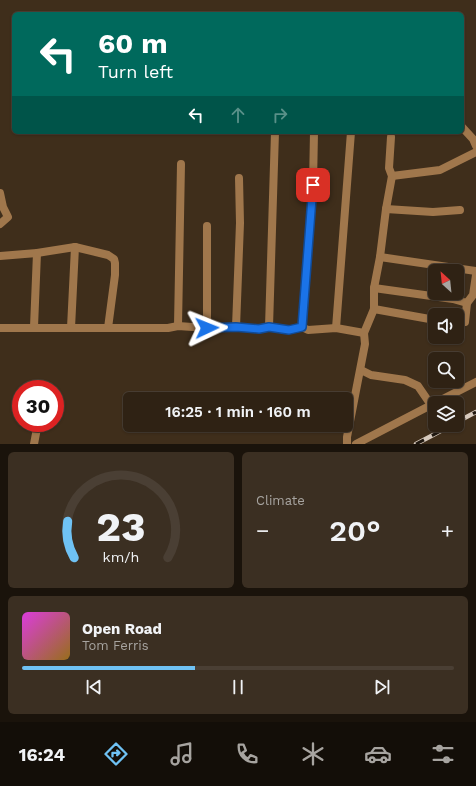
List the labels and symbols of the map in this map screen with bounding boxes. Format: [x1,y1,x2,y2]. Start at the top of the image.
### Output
pin [296,168,330,202]
north arrow [428,264,464,300]
position arrow [186,307,228,349]
speed limit sign: 30 [12,380,64,432]

